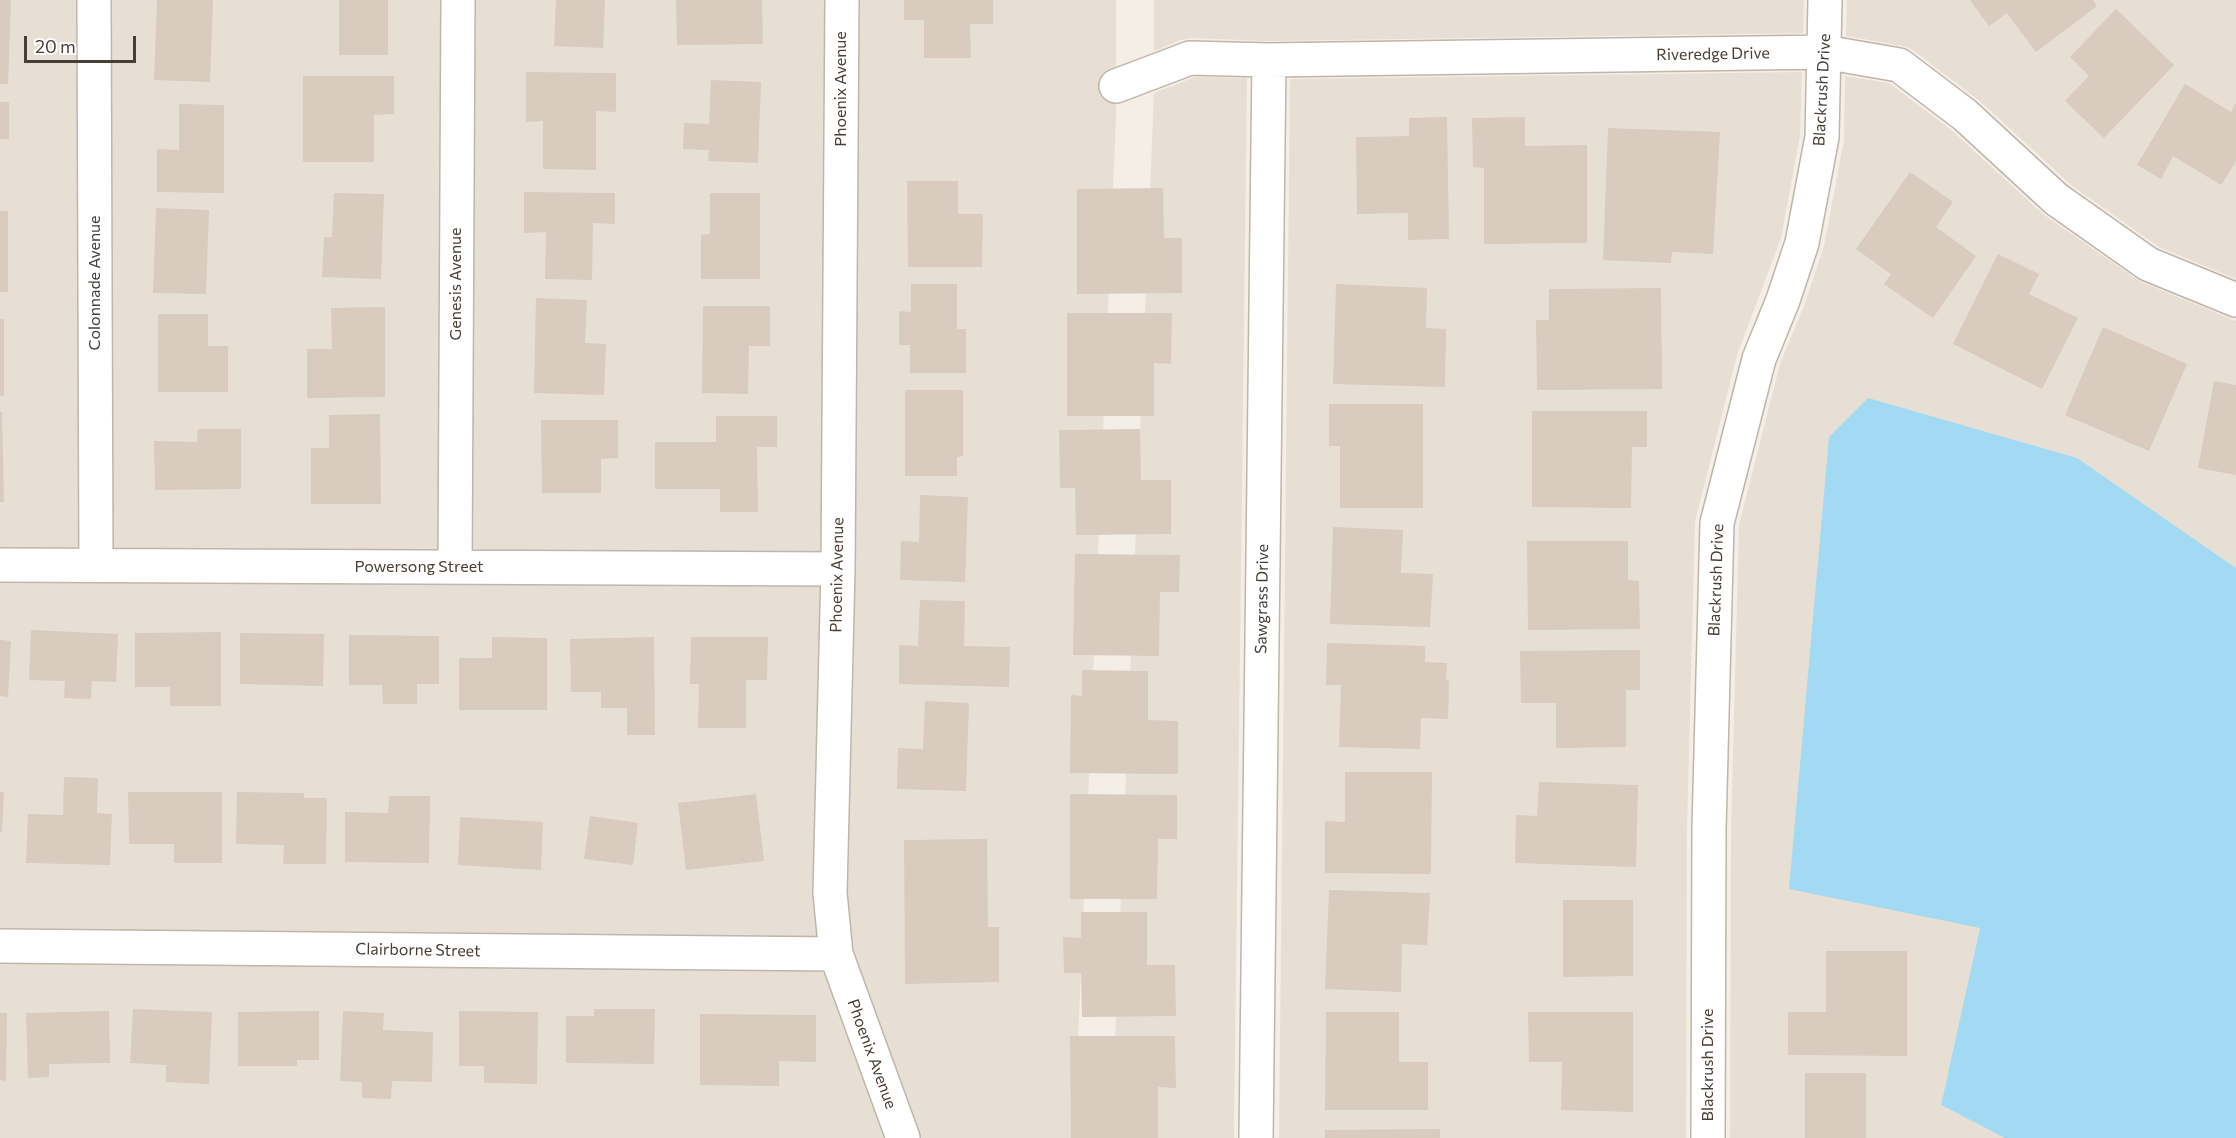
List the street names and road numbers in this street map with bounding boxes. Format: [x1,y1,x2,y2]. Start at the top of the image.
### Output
street label: Phoenix Avenue [831,31,851,147]
street label: Blackrush Drive [1809,33,1835,147]
street label: Riveredge Drive [1656,43,1770,65]
street label: Colonnade Avenue [85,216,105,350]
street label: Genesis Avenue [446,228,466,340]
street label: Phoenix Avenue [826,517,848,633]
street label: Blackrush Drive [1704,523,1728,637]
street label: Sawgrass Drive [1251,544,1273,654]
street label: Powersong Street [354,557,484,577]
street label: Clairborne Street [355,939,481,961]
street label: Phoenix Avenue [843,996,901,1112]
street label: Blackrush Drive [1698,1009,1718,1121]

